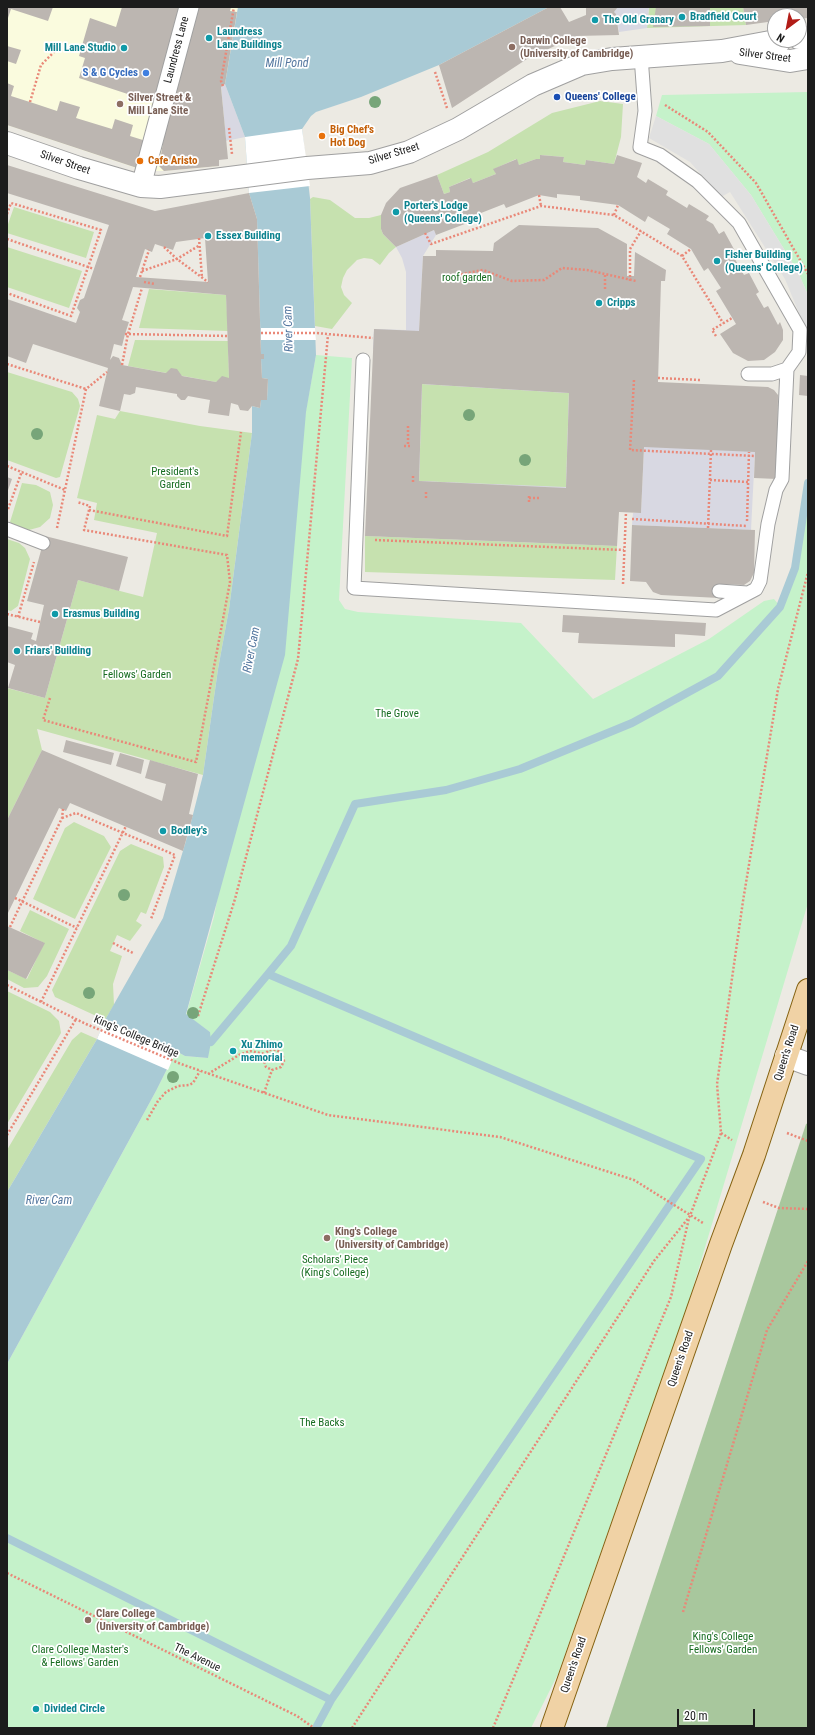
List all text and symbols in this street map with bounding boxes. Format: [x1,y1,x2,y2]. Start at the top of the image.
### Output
north arrow [767,8,807,48]
place label: Bradfield Court [690,10,757,24]
marker: Bradfield Court [677,12,687,22]
place label: The Old Granary [603,13,674,27]
street label: Laundress Lane [162,15,192,85]
marker: The Old Granary [590,15,600,25]
place label: Laundress Lane Buildings [217,25,282,51]
text: N [775,30,787,45]
marker: Laundress Lane Buildings [204,33,214,43]
place label: Darwin College (University of Cambridge) [520,34,633,60]
place label: Mill Lane Studio [45,41,116,55]
marker: Darwin College (University of Cambridge) [507,42,517,52]
marker: Mill Lane Studio [119,43,129,53]
street label: Silver Street [738,46,792,66]
water label: Mill Pond [265,57,309,71]
place label: S & G Cycles [82,66,138,80]
marker: S & G Cycles [141,68,151,78]
place label: Queens' College [565,90,636,104]
place label: Silver Street & Mill Lane Site [128,91,191,117]
marker: Queens' College [552,92,562,102]
marker: Silver Street & Mill Lane Site [115,99,125,109]
place label: Big Chef's Hot Dog [330,123,374,149]
marker: Big Chef's Hot Dog [317,131,327,141]
street label: Silver Street [367,140,421,168]
street label: Silver Street [38,148,92,178]
place label: Cafe Aristo [148,154,197,168]
marker: Cafe Aristo [135,156,145,166]
place label: Porter's Lodge (Queens' College) [404,199,482,225]
marker: Porter's Lodge (Queens' College) [391,207,401,217]
place label: Essex Building [216,229,280,243]
marker: Essex Building [203,231,213,241]
place label: Fisher Building (Queens' College) [725,248,803,274]
marker: Fisher Building (Queens' College) [712,256,722,266]
park label: roof garden [442,271,492,285]
place label: Cripps [607,296,636,310]
marker: Cripps [594,298,604,308]
water label: River Cam [281,306,297,352]
park label: President's Garden [151,465,199,491]
place label: Erasmus Building [63,607,139,621]
marker: Erasmus Building [50,609,60,619]
water label: River Cam [241,626,263,674]
place label: Friars' Building [25,644,91,658]
marker: Friars' Building [12,646,22,656]
park label: Fellows' Garden [103,668,171,682]
park label: The Grove [375,707,419,721]
place label: Bodley's [171,824,207,838]
marker: Bodley's [158,826,168,836]
street label: King's College Bridge [91,1013,181,1061]
street label: Queen's Road [772,1023,802,1083]
place label: Xu Zhimo memorial [241,1038,283,1064]
marker: Xu Zhimo memorial [228,1046,238,1056]
water label: River Cam [26,1194,72,1208]
place label: King's College (University of Cambridge) [335,1225,448,1251]
marker: King's College (University of Cambridge) [322,1233,332,1243]
park label: Scholars' Piece (King's College) [301,1253,369,1279]
street label: Queen's Road [665,1329,697,1389]
park label: The Backs [299,1416,345,1430]
place label: Clare College (University of Cambridge) [96,1607,209,1633]
marker: Clare College (University of Cambridge) [83,1615,93,1625]
park label: King's College Fellows' Garden [689,1630,757,1656]
street label: Queen's Road [558,1635,590,1695]
street label: The Avenue [171,1641,223,1675]
park label: Clare College Master's & Fellows' Garden [32,1643,128,1669]
scale bar [679,1701,757,1727]
place label: Divided Circle [44,1702,105,1716]
marker: Divided Circle [31,1704,41,1714]
text: 20 m [684,1709,708,1723]

